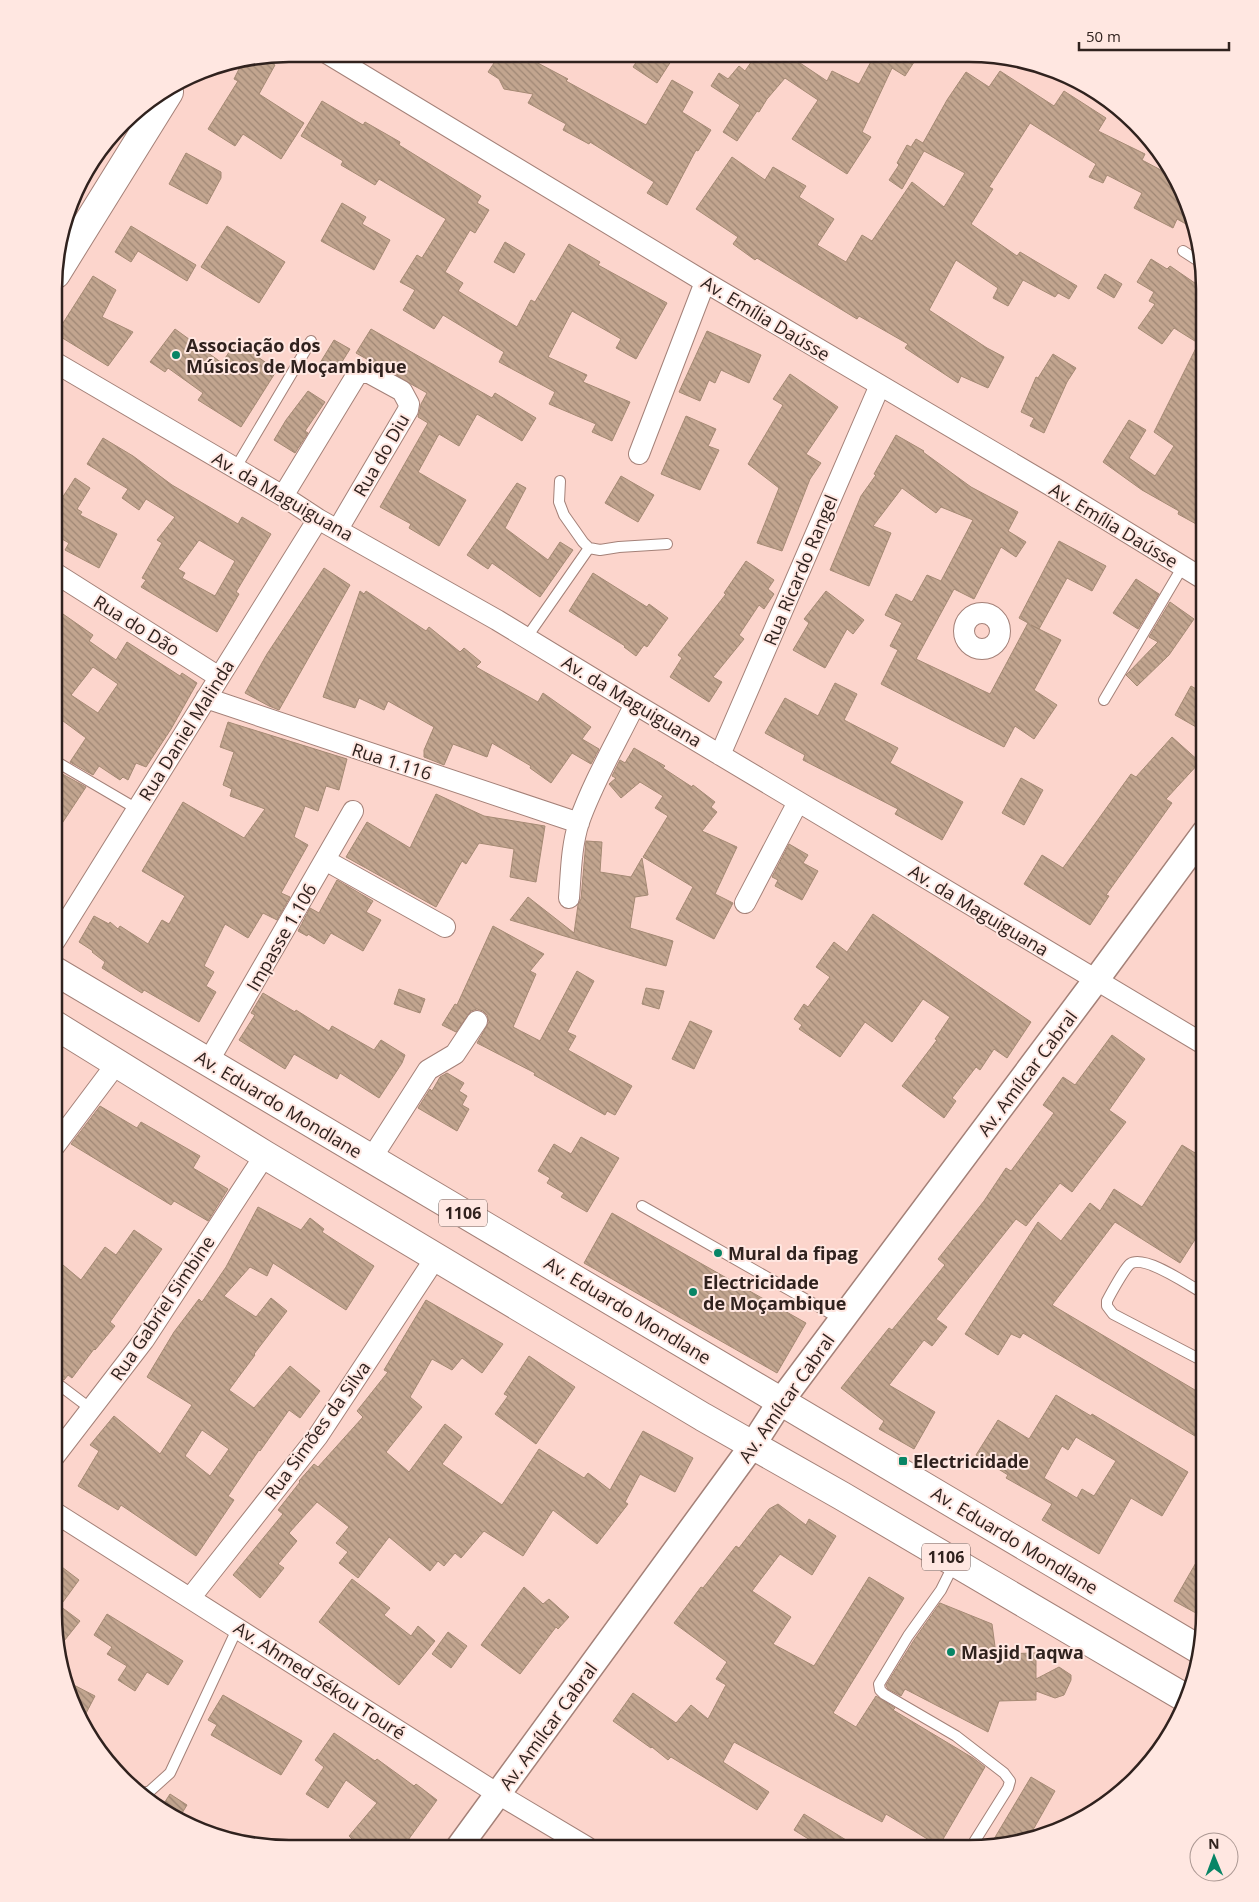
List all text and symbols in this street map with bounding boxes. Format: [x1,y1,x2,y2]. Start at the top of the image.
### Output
scale bar [1079,20,1229,52]
text: 50 m [1086,26,1121,46]
street label: Av. Emília Daússe [697,270,835,366]
place label: Associação dos Músicos de Moçambique [186,333,407,378]
marker: Associação dos Músicos de Moçambique [170,349,182,361]
street label: Rua do Diu [348,409,414,501]
street label: Av. da Maguiguana [208,446,358,546]
street label: Av. Emília Daússe [1045,477,1183,573]
street label: Rua Ricardo Rangel [757,491,843,649]
street label: Rua do Dão [89,589,185,661]
street label: Av. da Maguiguana [558,650,706,752]
street label: Rua Daniel Malinda [133,655,239,805]
street label: Rua 1.116 [349,737,435,785]
street label: Av. da Maguiguana [905,859,1053,961]
street label: Impasse 1.106 [240,879,322,995]
street label: Av. Amílcar Cabral [972,1005,1082,1141]
street label: Av. Eduardo Mondlane [191,1045,367,1163]
road number: 1106 [439,1200,487,1226]
street label: Rua Gabriel Simbine [105,1231,219,1385]
place label: Mural da fipag [728,1241,858,1265]
marker: Mural da fipag [712,1247,724,1259]
street label: Av. Eduardo Mondlane [540,1251,716,1369]
place label: Electricidade de Moçambique [703,1270,846,1315]
marker: Electricidade de Moçambique [687,1286,699,1298]
street label: Av. Amílcar Cabral [733,1329,839,1467]
street label: Rua Simões da Silva [259,1356,375,1504]
place label: Electricidade [913,1449,1029,1473]
marker: Electricidade [897,1455,909,1467]
street label: Av. Eduardo Mondlane [927,1481,1103,1599]
road number: 1106 [922,1544,970,1570]
street label: Av. Ahmed Sékou Touré [230,1616,410,1744]
place label: Masjid Taqwa [961,1640,1084,1664]
marker: Masjid Taqwa [945,1646,957,1658]
street label: Av. Amílcar Cabral [494,1658,602,1794]
north arrow [1189,1832,1239,1882]
text: N [1208,1834,1220,1853]

